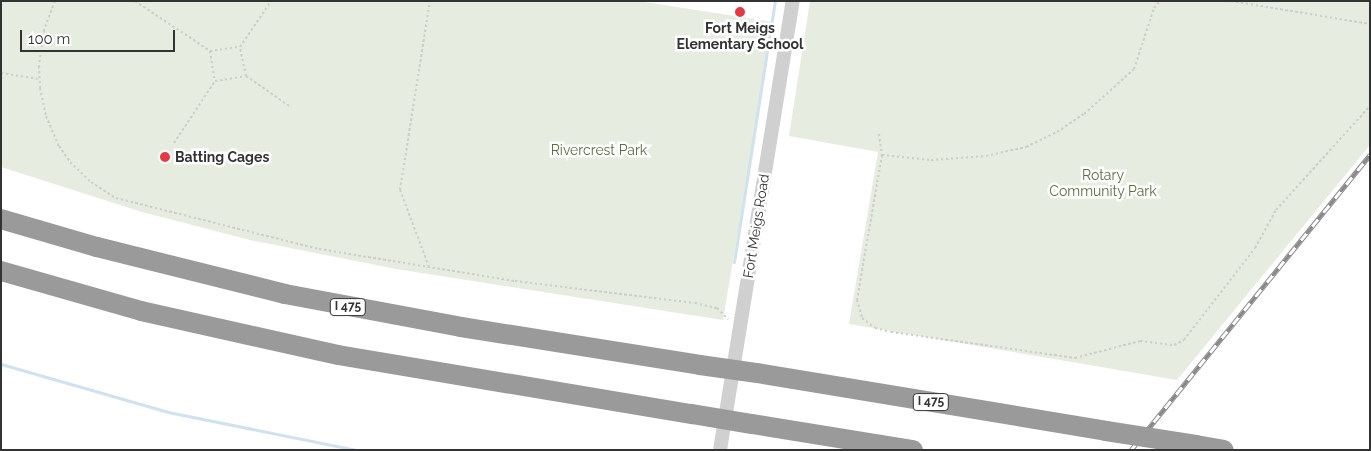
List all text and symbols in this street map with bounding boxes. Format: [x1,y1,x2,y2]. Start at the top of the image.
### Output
marker: Fort Meigs Elementary School [734,6,746,18]
scale bar [22,20,178,52]
place label: Fort Meigs Elementary School [676,20,804,52]
text: 100 m [28,30,70,48]
park label: Rivercrest Park [551,142,647,158]
place label: Batting Cages [175,149,269,165]
marker: Batting Cages [159,151,171,163]
park label: Rotary Community Park [1049,167,1157,200]
street label: Fort Meigs Road [739,173,773,279]
road number: I 475 [329,298,367,316]
road number: I 475 [912,392,950,412]

